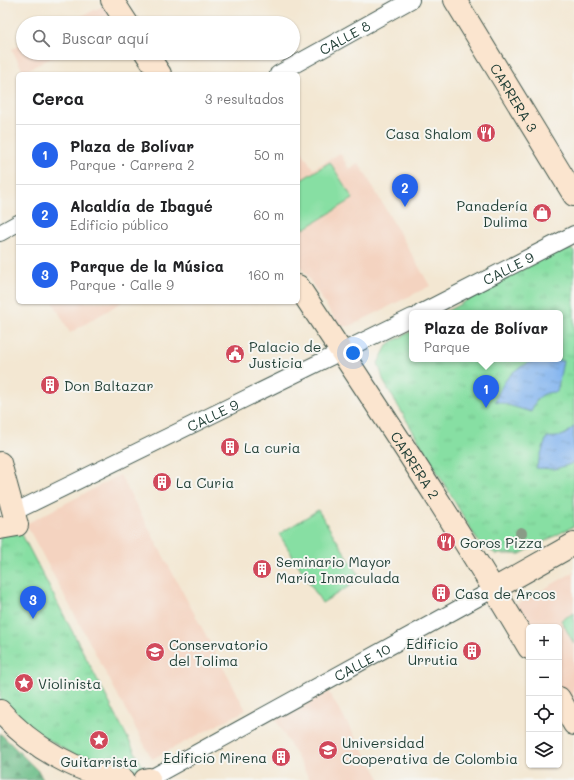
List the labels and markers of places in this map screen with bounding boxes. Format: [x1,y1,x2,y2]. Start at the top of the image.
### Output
restaurant icon: Casa Shalom [475,122,497,144]
place label: Casa Shalom [386,124,472,143]
pin: 2 [392,174,418,207]
place label: Panadería Dulima [457,196,528,231]
shop icon: Panadería Dulima [531,202,553,224]
place label: Palacio de Justicia [249,337,321,372]
public building icon: Palacio de Justicia [224,343,246,365]
building icon: Don Baltazar [39,374,61,396]
pin: 1 [473,375,499,408]
place label: Don Baltazar [64,376,154,395]
building icon: La curia [219,436,241,458]
place label: La curia [244,438,301,457]
building icon: La Curia [151,471,173,493]
place label: La Curia [176,473,234,492]
restaurant icon: Goros Pizza [435,531,457,553]
place label: Goros Pizza [460,533,542,552]
place label: Seminario Mayor María Inmaculada [276,552,400,587]
building icon: Seminario Mayor María Inmaculada [251,558,273,580]
building icon: Casa de Arcos [430,582,452,604]
place label: Casa de Arcos [455,584,556,603]
pin: 3 [20,586,46,619]
place label: Edificio Urrutia [406,634,458,669]
place label: Conservatorio del Tolima [169,635,268,670]
building icon: Edificio Urrutia [461,640,483,662]
school or university icon: Conservatorio del Tolima [144,641,166,663]
place icon: Violinista [13,672,35,694]
place label: Violinista [38,674,101,693]
place icon: Guitarrista [88,729,110,751]
place label: Universidad Cooperativa de Colombia [342,733,518,768]
school or university icon: Universidad Cooperativa de Colombia [317,739,339,761]
building icon: Edificio Mirena [270,746,292,768]
place label: Edificio Mirena [163,748,267,767]
place label: Guitarrista [60,752,138,771]

